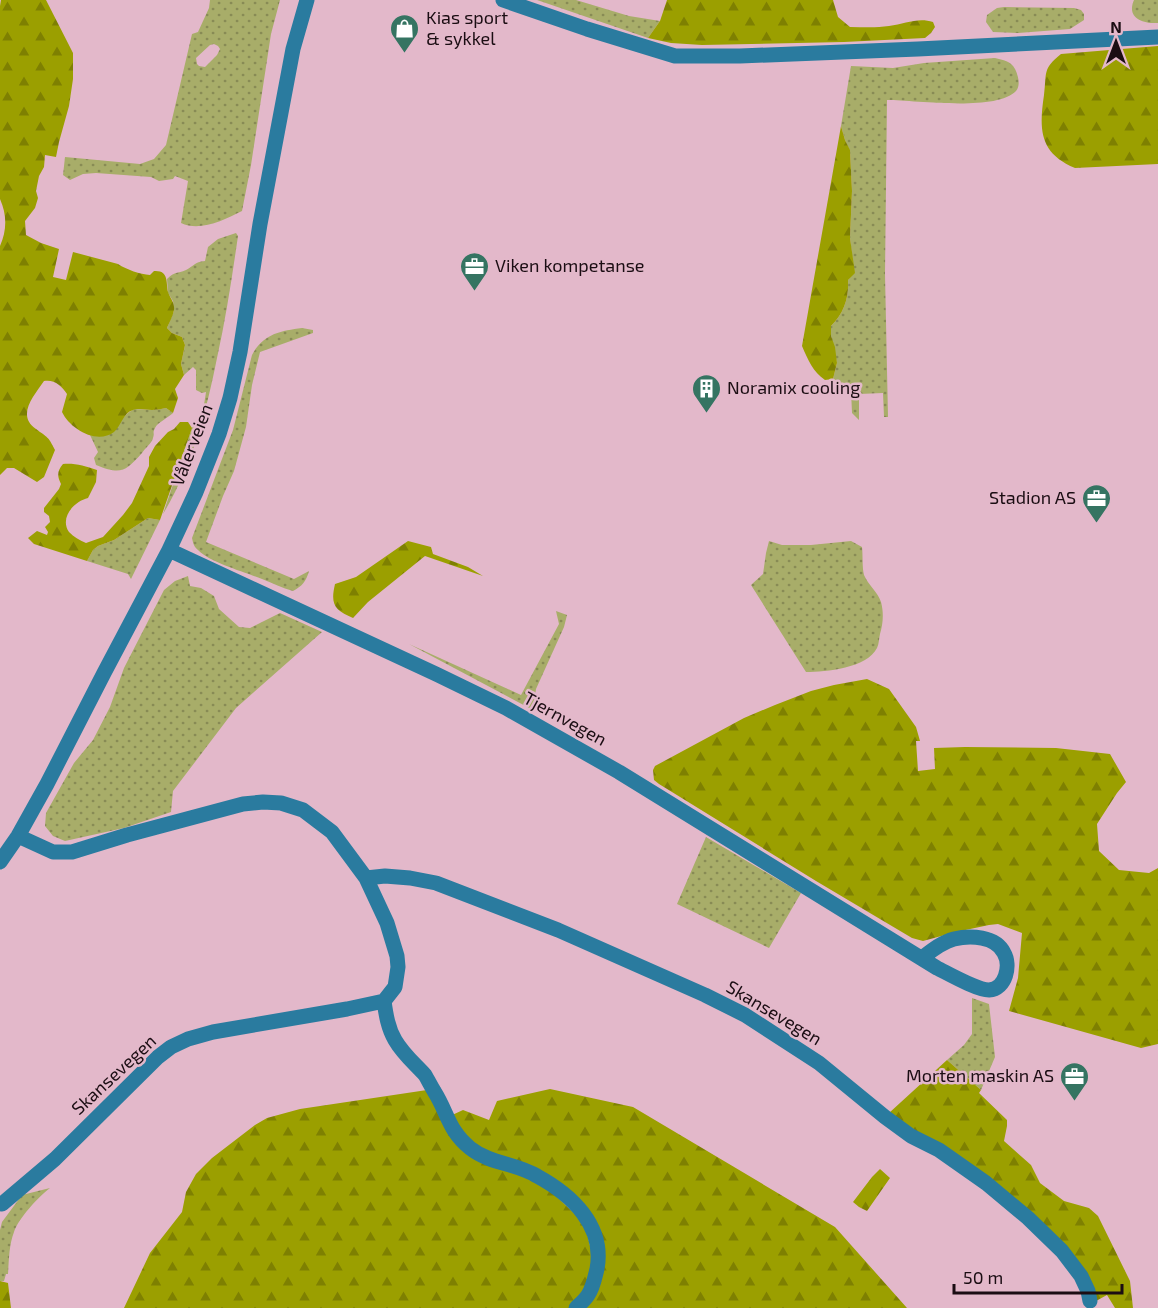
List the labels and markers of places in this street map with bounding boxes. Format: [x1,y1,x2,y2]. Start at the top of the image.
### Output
place label: Kias sport & sykkel [426,6,508,49]
shop icon: Kias sport & sykkel [389,12,421,54]
office icon: Viken kompetanse [458,250,490,292]
place label: Viken kompetanse [495,254,644,276]
building icon: Noramix cooling [690,372,722,414]
place label: Noramix cooling [727,376,860,398]
office icon: Stadion AS [1081,482,1113,524]
place label: Stadion AS [989,486,1076,508]
office icon: Morten maskin AS [1059,1060,1091,1102]
place label: Morten maskin AS [906,1064,1054,1086]

